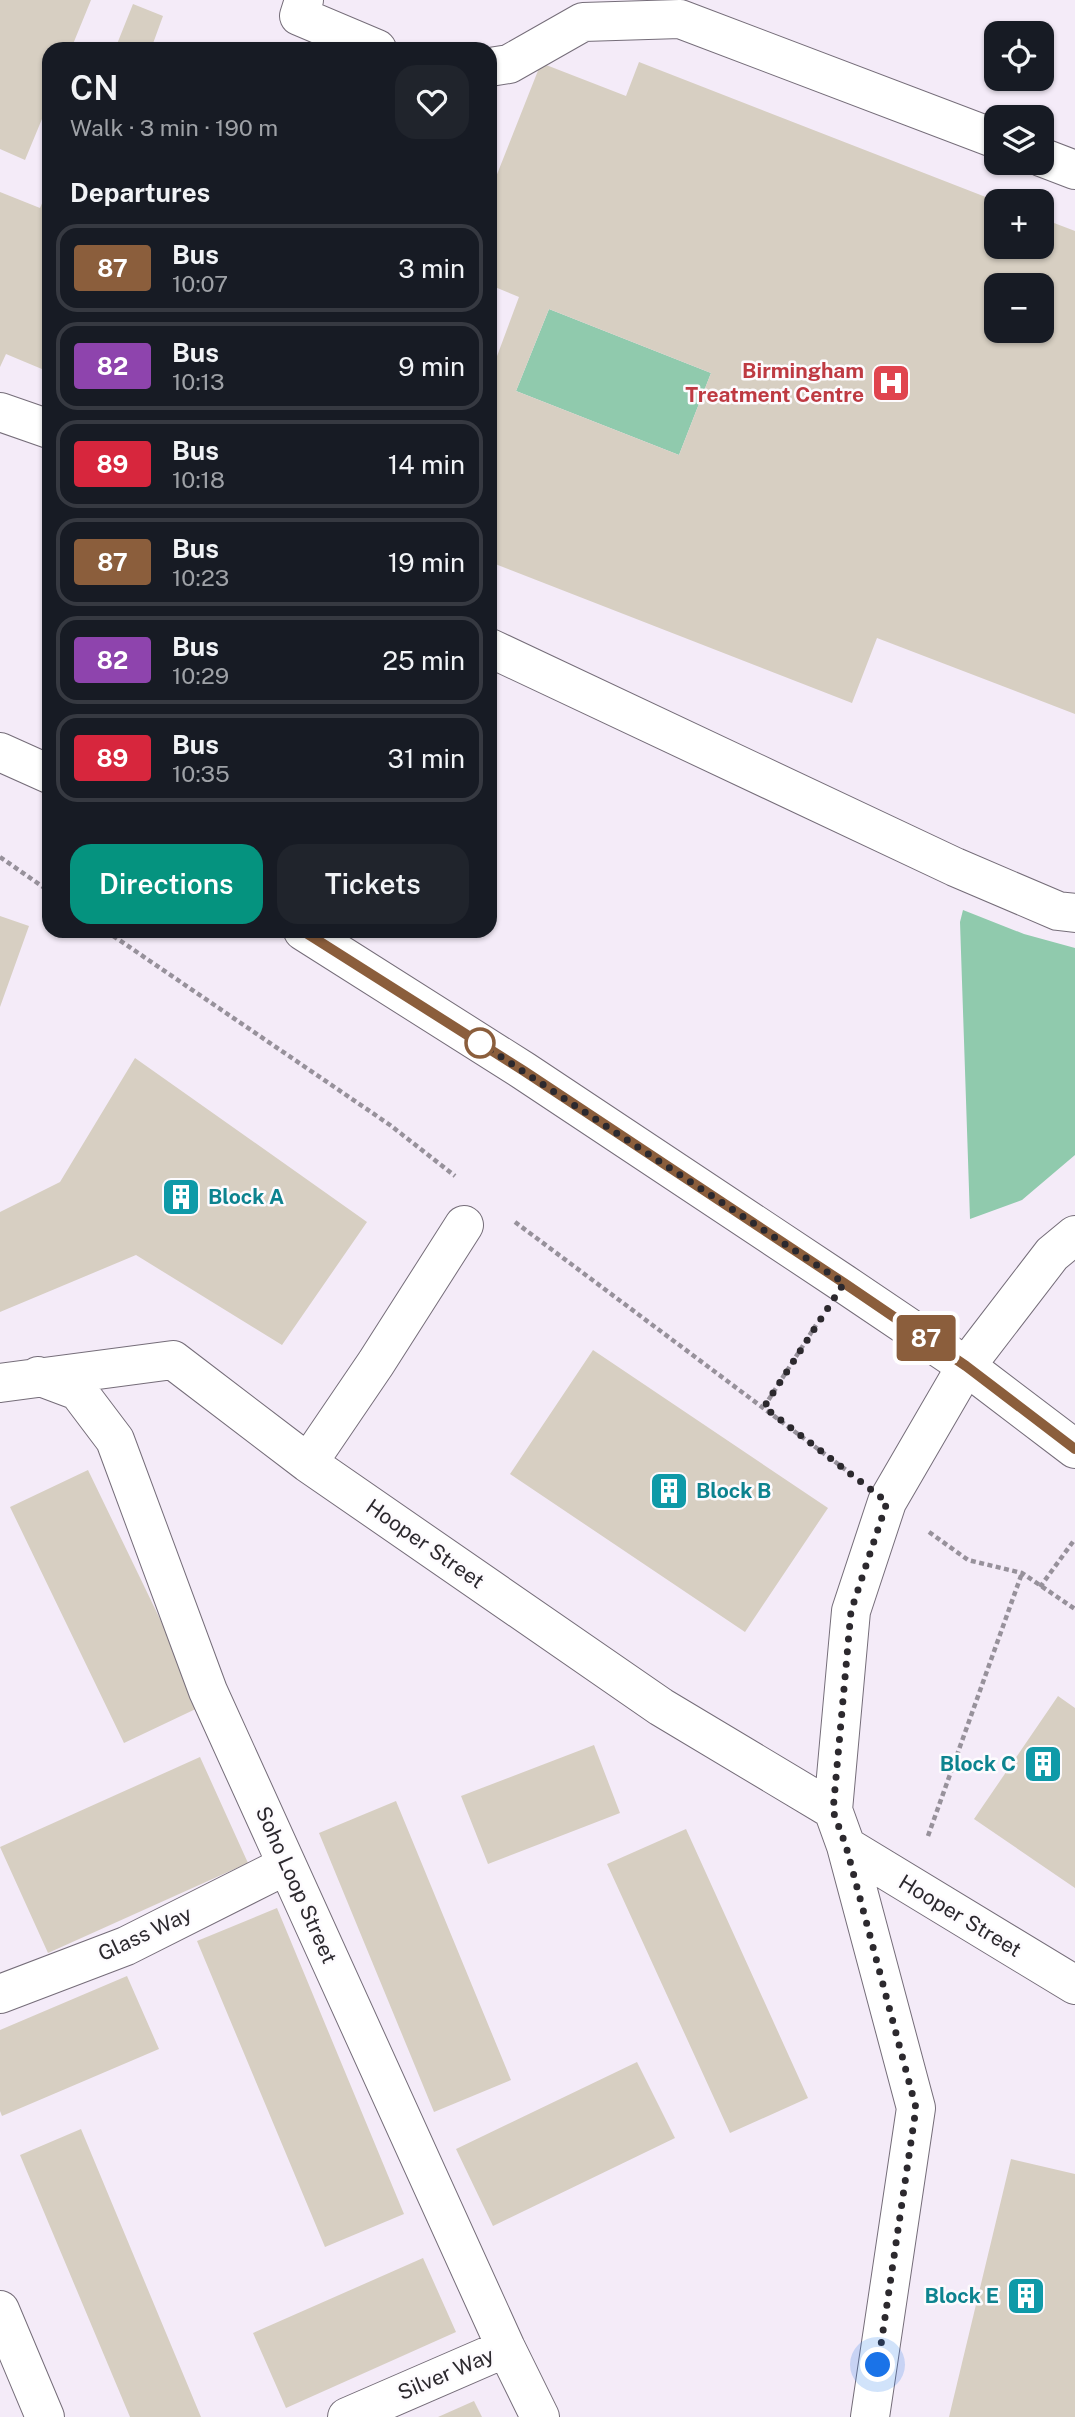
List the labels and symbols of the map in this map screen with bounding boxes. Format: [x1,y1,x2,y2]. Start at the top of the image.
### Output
place label: Birmingham Treatment Centre [685,358,864,407]
hospital icon: Birmingham Treatment Centre [870,362,912,404]
unlabelled marker [465,1028,495,1058]
building icon: Block A [160,1176,202,1218]
place label: Block A [208,1184,284,1209]
line badge: 87 [894,1315,958,1361]
building icon: Block B [648,1470,690,1512]
place label: Block B [696,1478,771,1503]
street label: Hooper Street [361,1494,489,1594]
building icon: Block C [1022,1743,1064,1785]
place label: Block C [940,1751,1016,1776]
street label: Soho Loop Street [251,1802,342,1967]
street label: Hooper Street [894,1869,1026,1962]
street label: Glass Way [94,1901,196,1966]
building icon: Block E [1005,2275,1047,2317]
place label: Block E [925,2283,999,2308]
street label: Silver Way [394,2342,498,2405]
your location [860,2347,895,2382]

